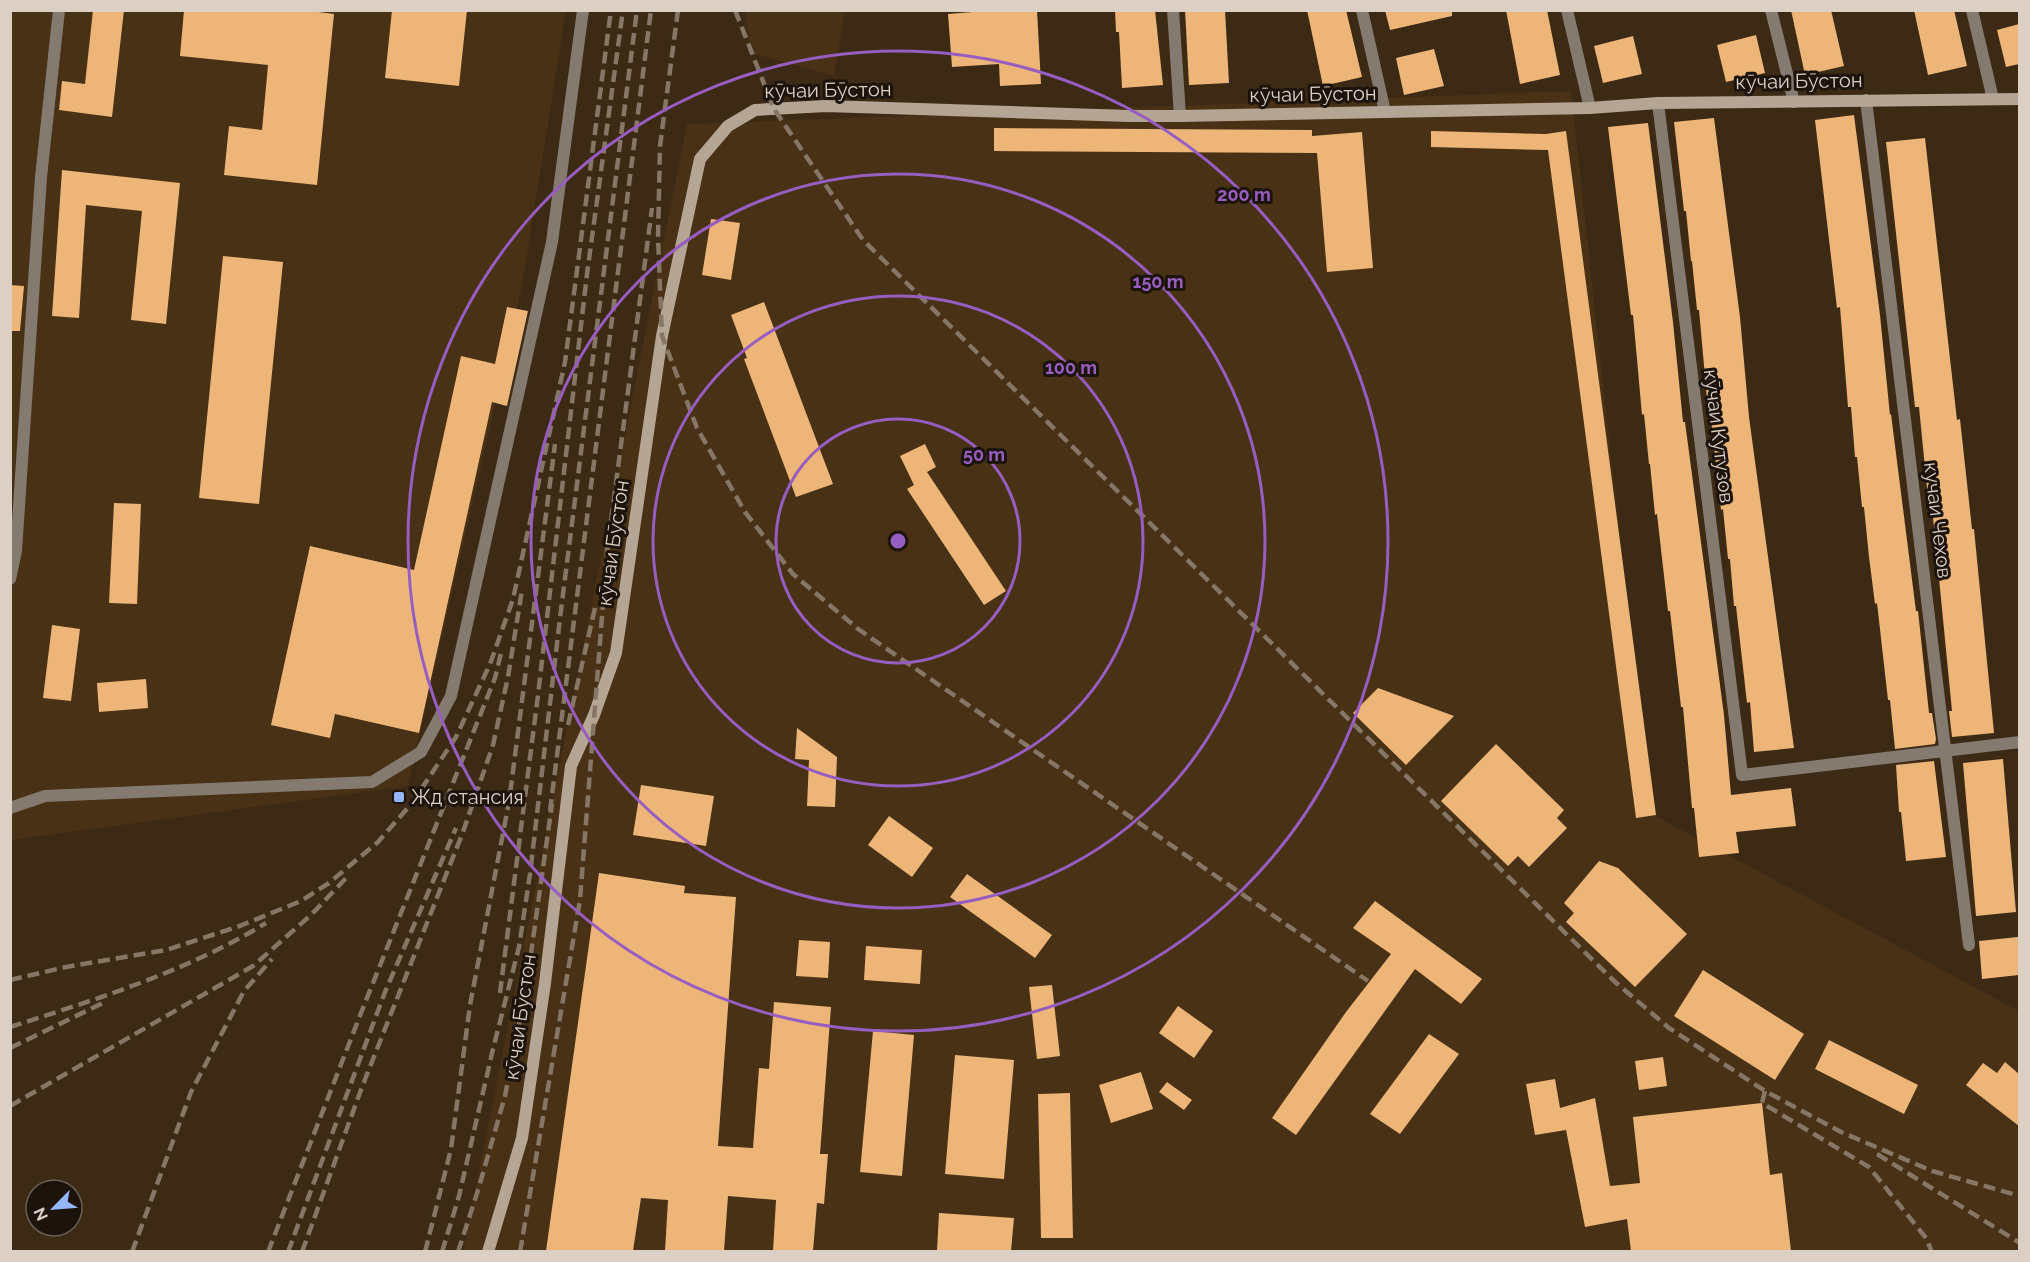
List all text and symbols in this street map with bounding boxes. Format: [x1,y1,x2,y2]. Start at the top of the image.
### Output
street label: кӯчаи Бӯстон [1735,68,1863,94]
street label: кӯчаи Бӯстон [764,77,892,103]
street label: кӯчаи Бӯстон [1249,81,1377,107]
text: 200 m [1217,184,1271,205]
text: 150 m [1133,271,1184,292]
text: 100 m [1045,357,1097,378]
street label: кӯчаи Кутузов [1699,368,1739,504]
text: 50 m [963,444,1005,465]
street label: кучаи Чехов [1919,461,1957,579]
street label: кӯчаи Бӯстон [592,478,634,608]
centre of rings [888,531,908,551]
place label: Жд стансия [411,785,524,809]
marker: Жд стансия [392,790,406,804]
street label: кӯчаи Бӯстон [499,952,541,1082]
north arrow [24,1178,84,1238]
text: N [30,1205,52,1224]

